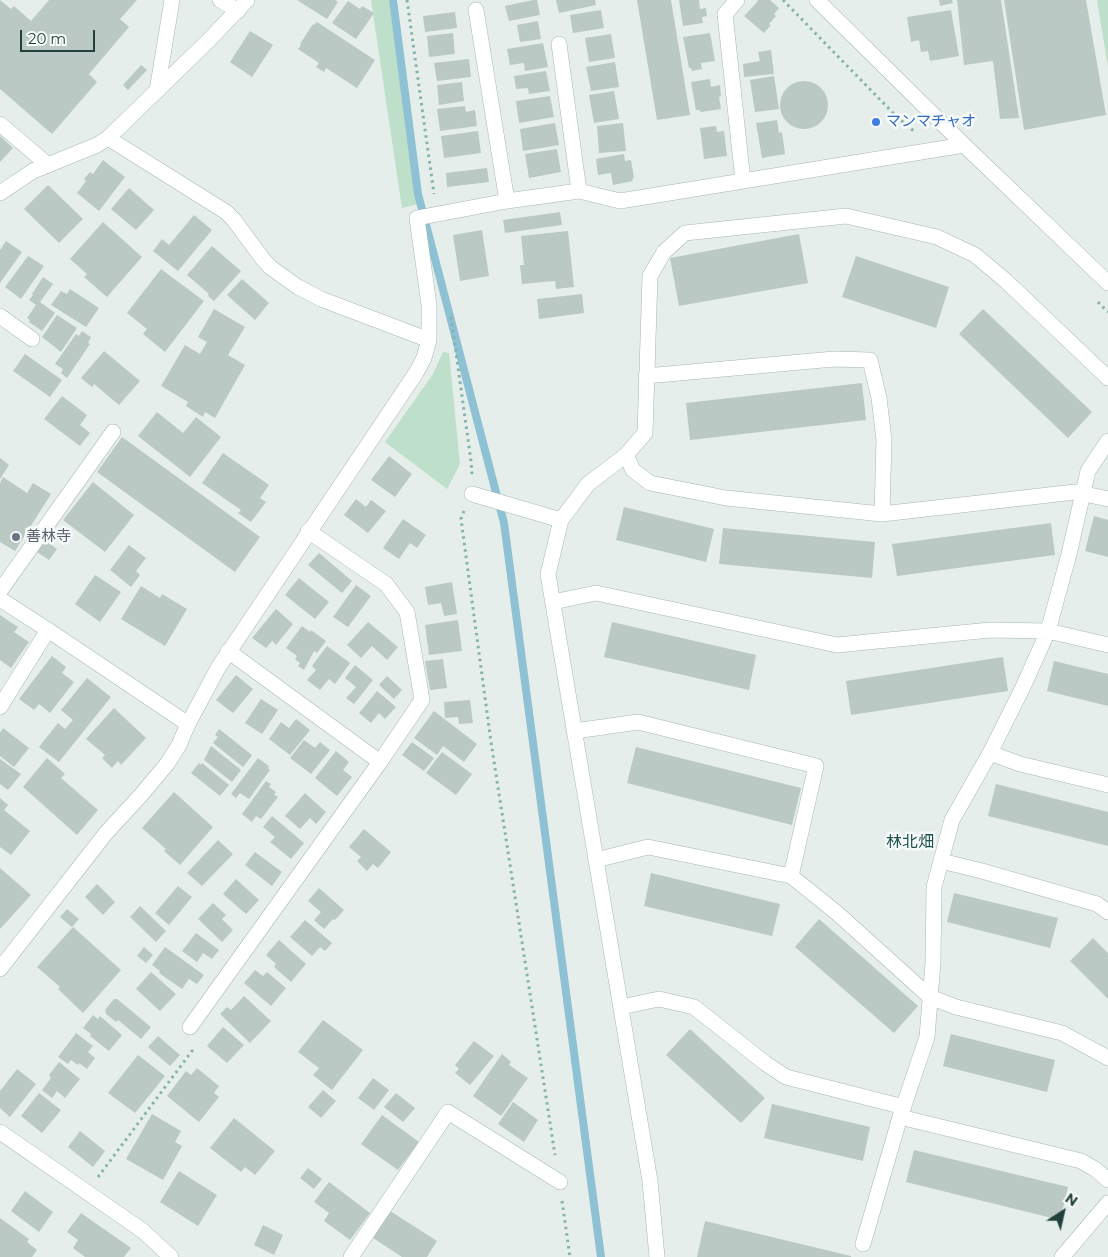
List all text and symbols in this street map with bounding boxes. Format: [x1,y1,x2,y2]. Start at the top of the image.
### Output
scale bar [22,20,98,52]
text: 20 m [28,29,66,48]
place label: マンマチャオ [886,113,976,131]
marker: マンマチャオ [870,116,882,128]
place label: 善林寺 [26,528,71,546]
marker: 善林寺 [10,531,22,543]
district label: 林北畑 [886,832,934,852]
north arrow [1038,1187,1088,1237]
text: N [1062,1189,1081,1210]

